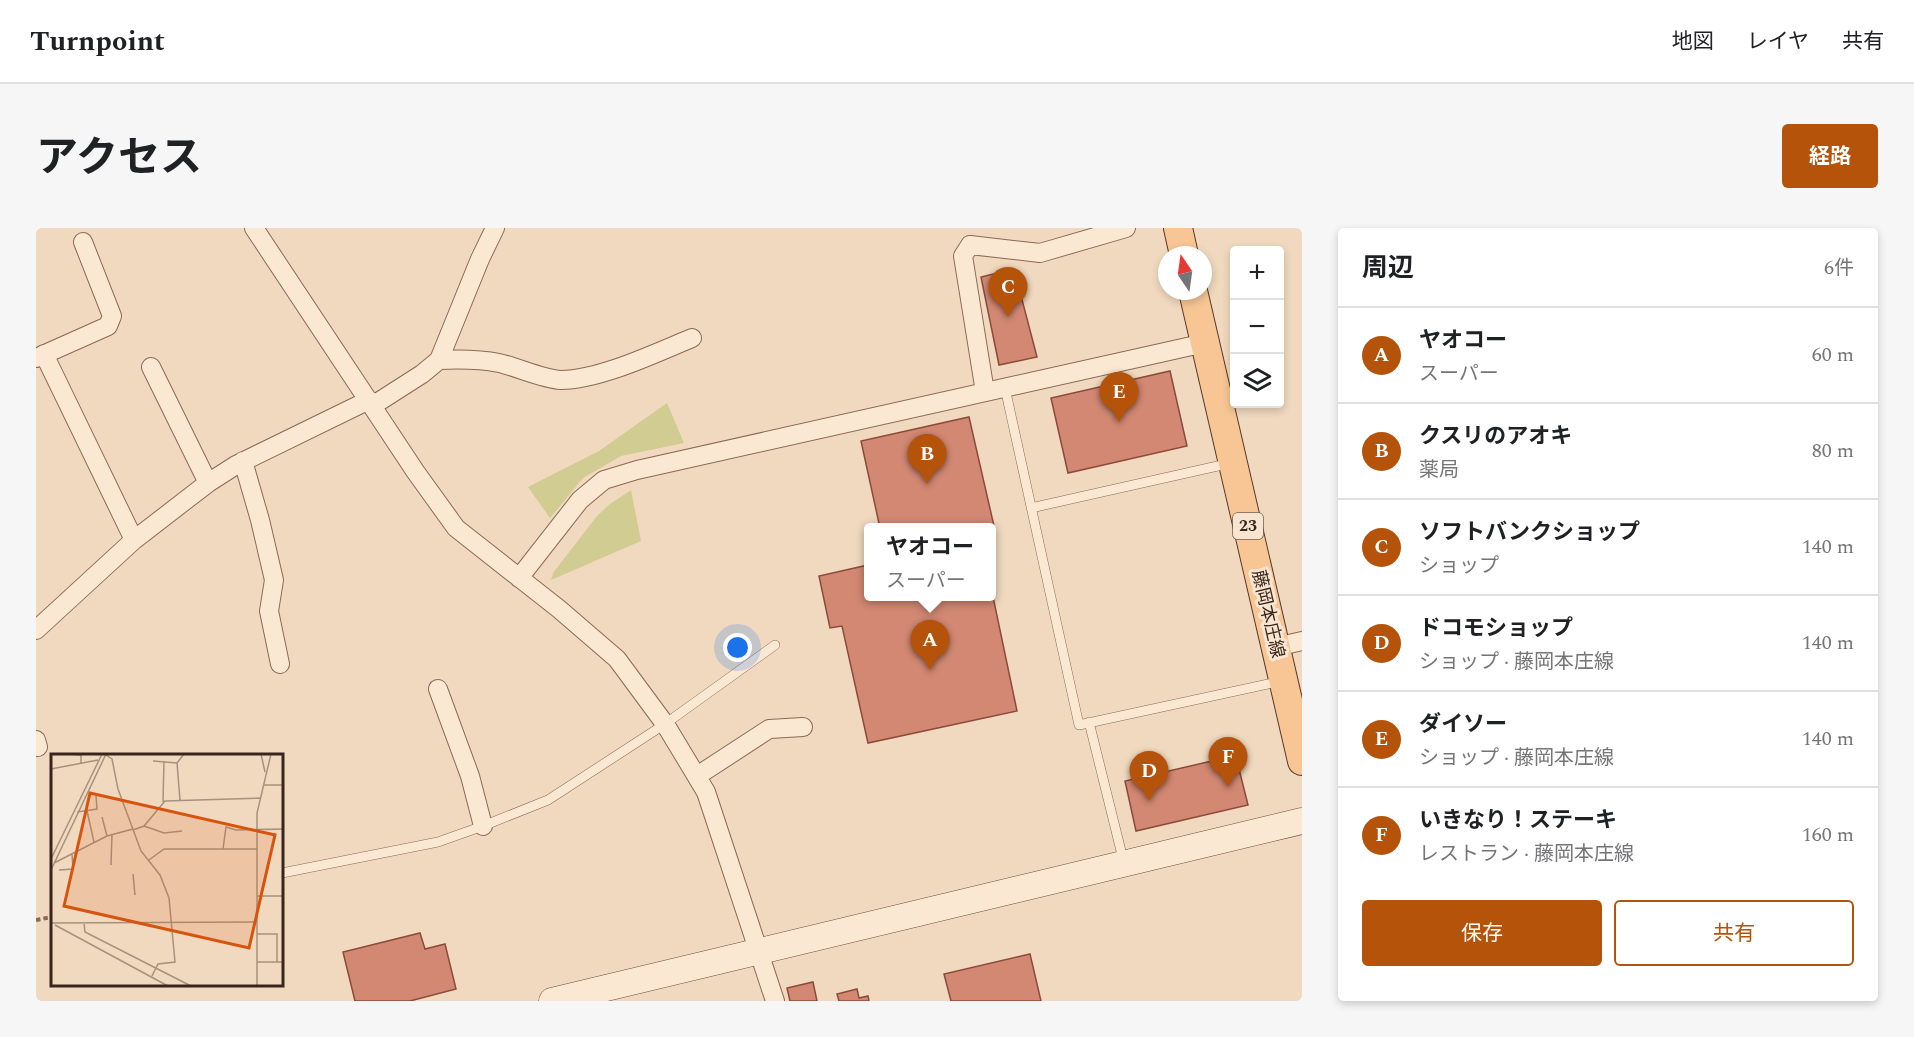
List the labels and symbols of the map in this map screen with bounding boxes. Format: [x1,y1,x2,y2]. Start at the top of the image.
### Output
north arrow [1158,246,1212,300]
pin: C [988,268,1028,317]
pin: E [1100,372,1138,422]
pin: B [908,434,946,484]
road number: 23 [1233,513,1263,539]
street label: 藤岡本庄線 [1245,567,1291,661]
pin: A [910,620,950,670]
your location [723,633,752,662]
pin: F [1208,738,1248,787]
pin: D [1130,752,1168,801]
inset map [51,754,284,986]

